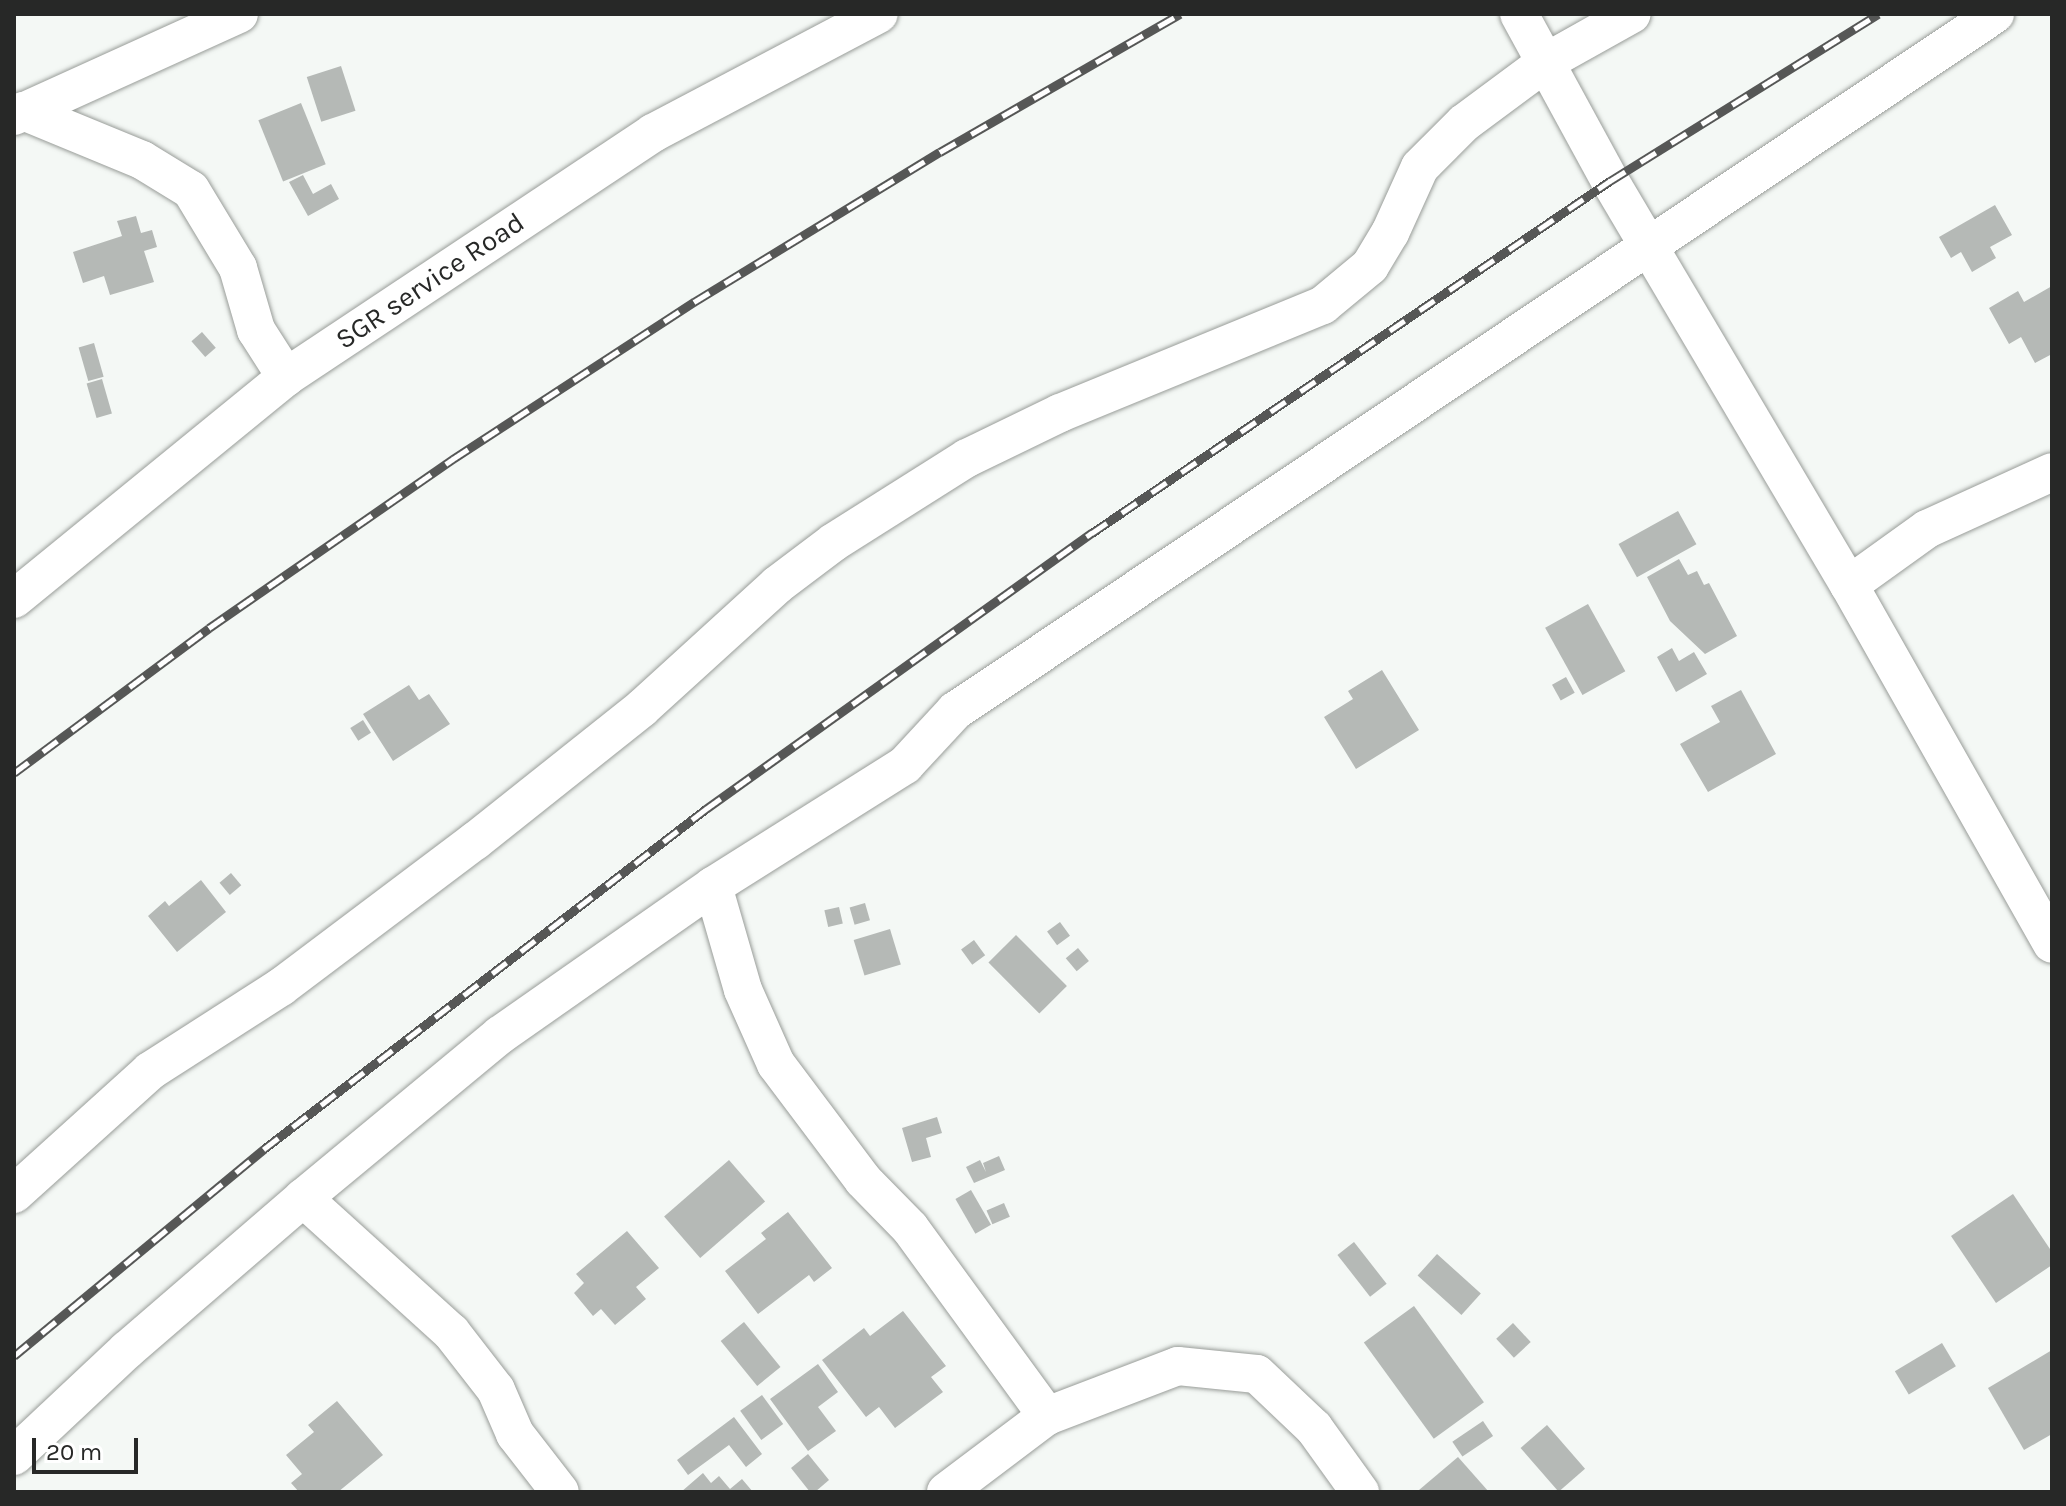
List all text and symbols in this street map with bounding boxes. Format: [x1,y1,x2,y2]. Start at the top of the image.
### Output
street label: SGR service Road [329,205,531,357]
scale bar [36,1422,142,1472]
text: 20 m [46,1438,102,1466]

